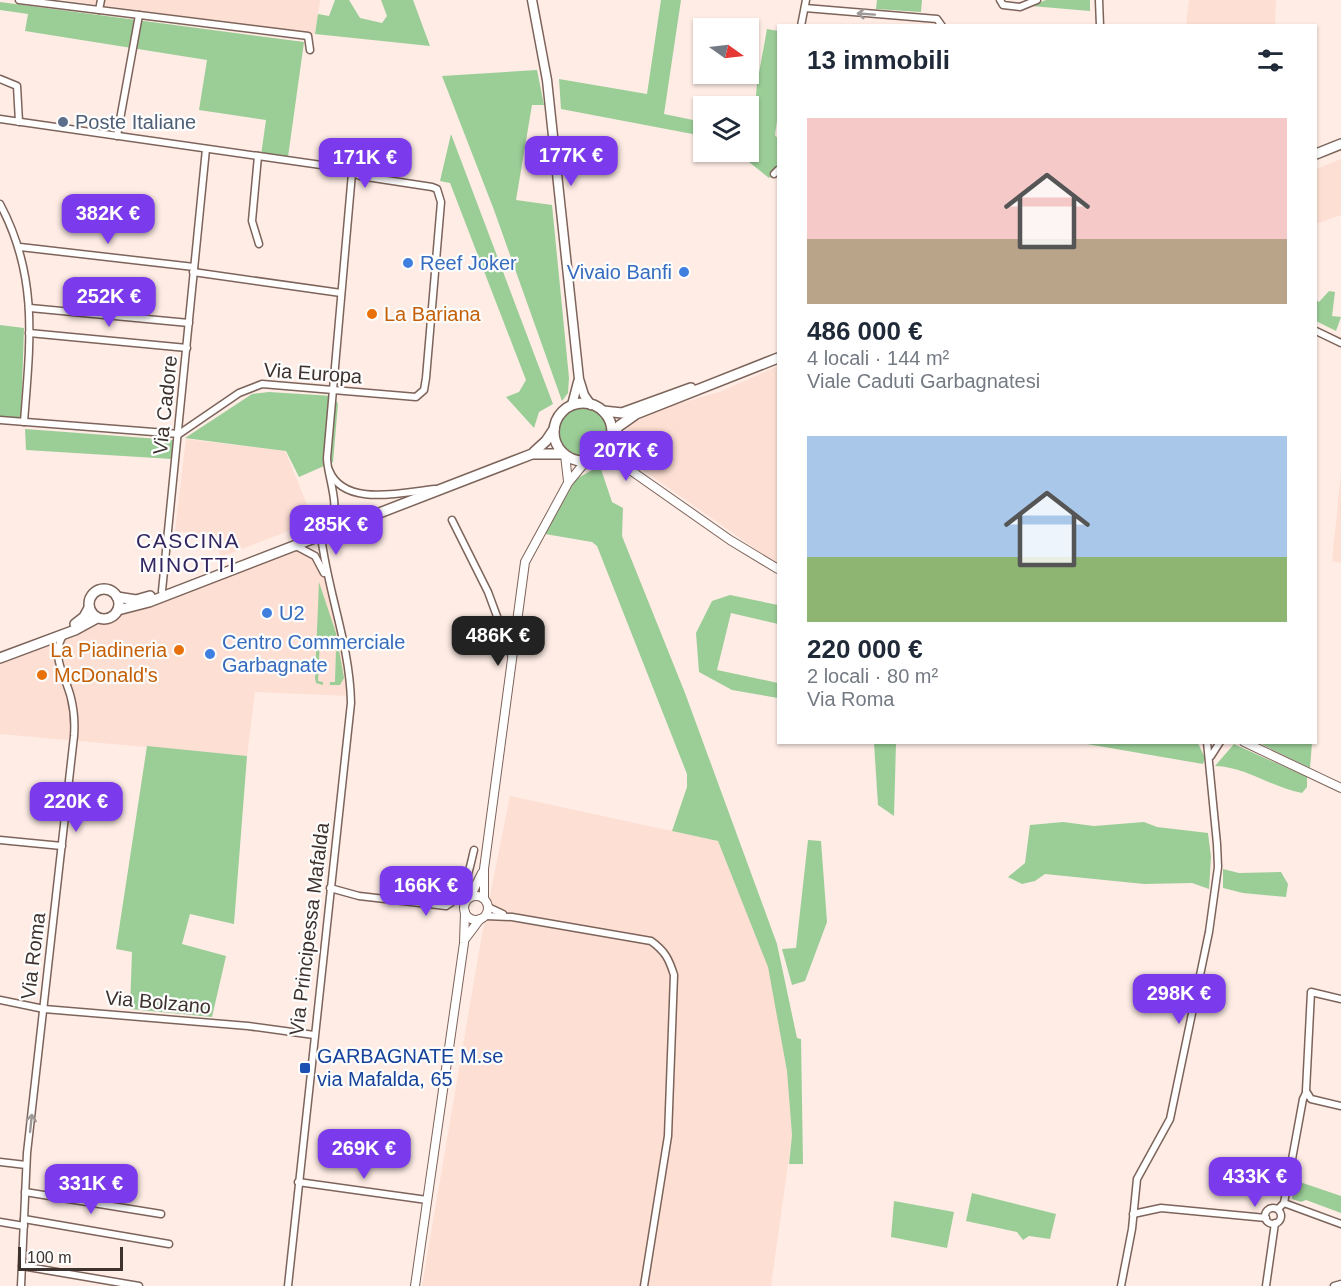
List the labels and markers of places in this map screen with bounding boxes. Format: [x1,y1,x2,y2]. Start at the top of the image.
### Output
place label: Poste Italiane [75,111,196,133]
marker: Poste Italiane [56,115,70,129]
pin: 177K € [522,136,620,187]
pin: 171K € [316,138,414,189]
pin: 382K € [59,194,157,245]
place label: Reef Joker [420,252,517,274]
marker: Reef Joker [401,256,415,270]
place label: Vivaio Banfi [567,261,672,283]
marker: Vivaio Banfi [677,265,691,279]
pin: 252K € [60,277,158,328]
place label: La Bariana [384,303,482,325]
marker: La Bariana [365,307,379,321]
pin: 207K € [577,431,675,482]
pin: 285K € [287,505,385,556]
place label: U2 [279,602,305,624]
marker: U2 [260,606,274,620]
pin: 486K € [449,616,547,667]
place label: Centro Commerciale Garbagnate [222,631,405,676]
place label: La Piadineria [50,639,168,661]
marker: La Piadineria [172,643,186,657]
marker: Centro Commerciale Garbagnate [203,647,217,661]
place label: McDonald's [54,664,158,686]
marker: McDonald's [35,668,49,682]
pin: 220K € [27,782,125,833]
pin: 166K € [377,866,475,917]
pin: 298K € [1130,974,1228,1025]
place label: GARBAGNATE M.se via Mafalda, 65 [317,1045,503,1090]
marker: GARBAGNATE M.se via Mafalda, 65 [298,1061,312,1075]
pin: 269K € [315,1129,413,1180]
pin: 433K € [1206,1157,1304,1208]
pin: 331K € [42,1164,140,1215]

